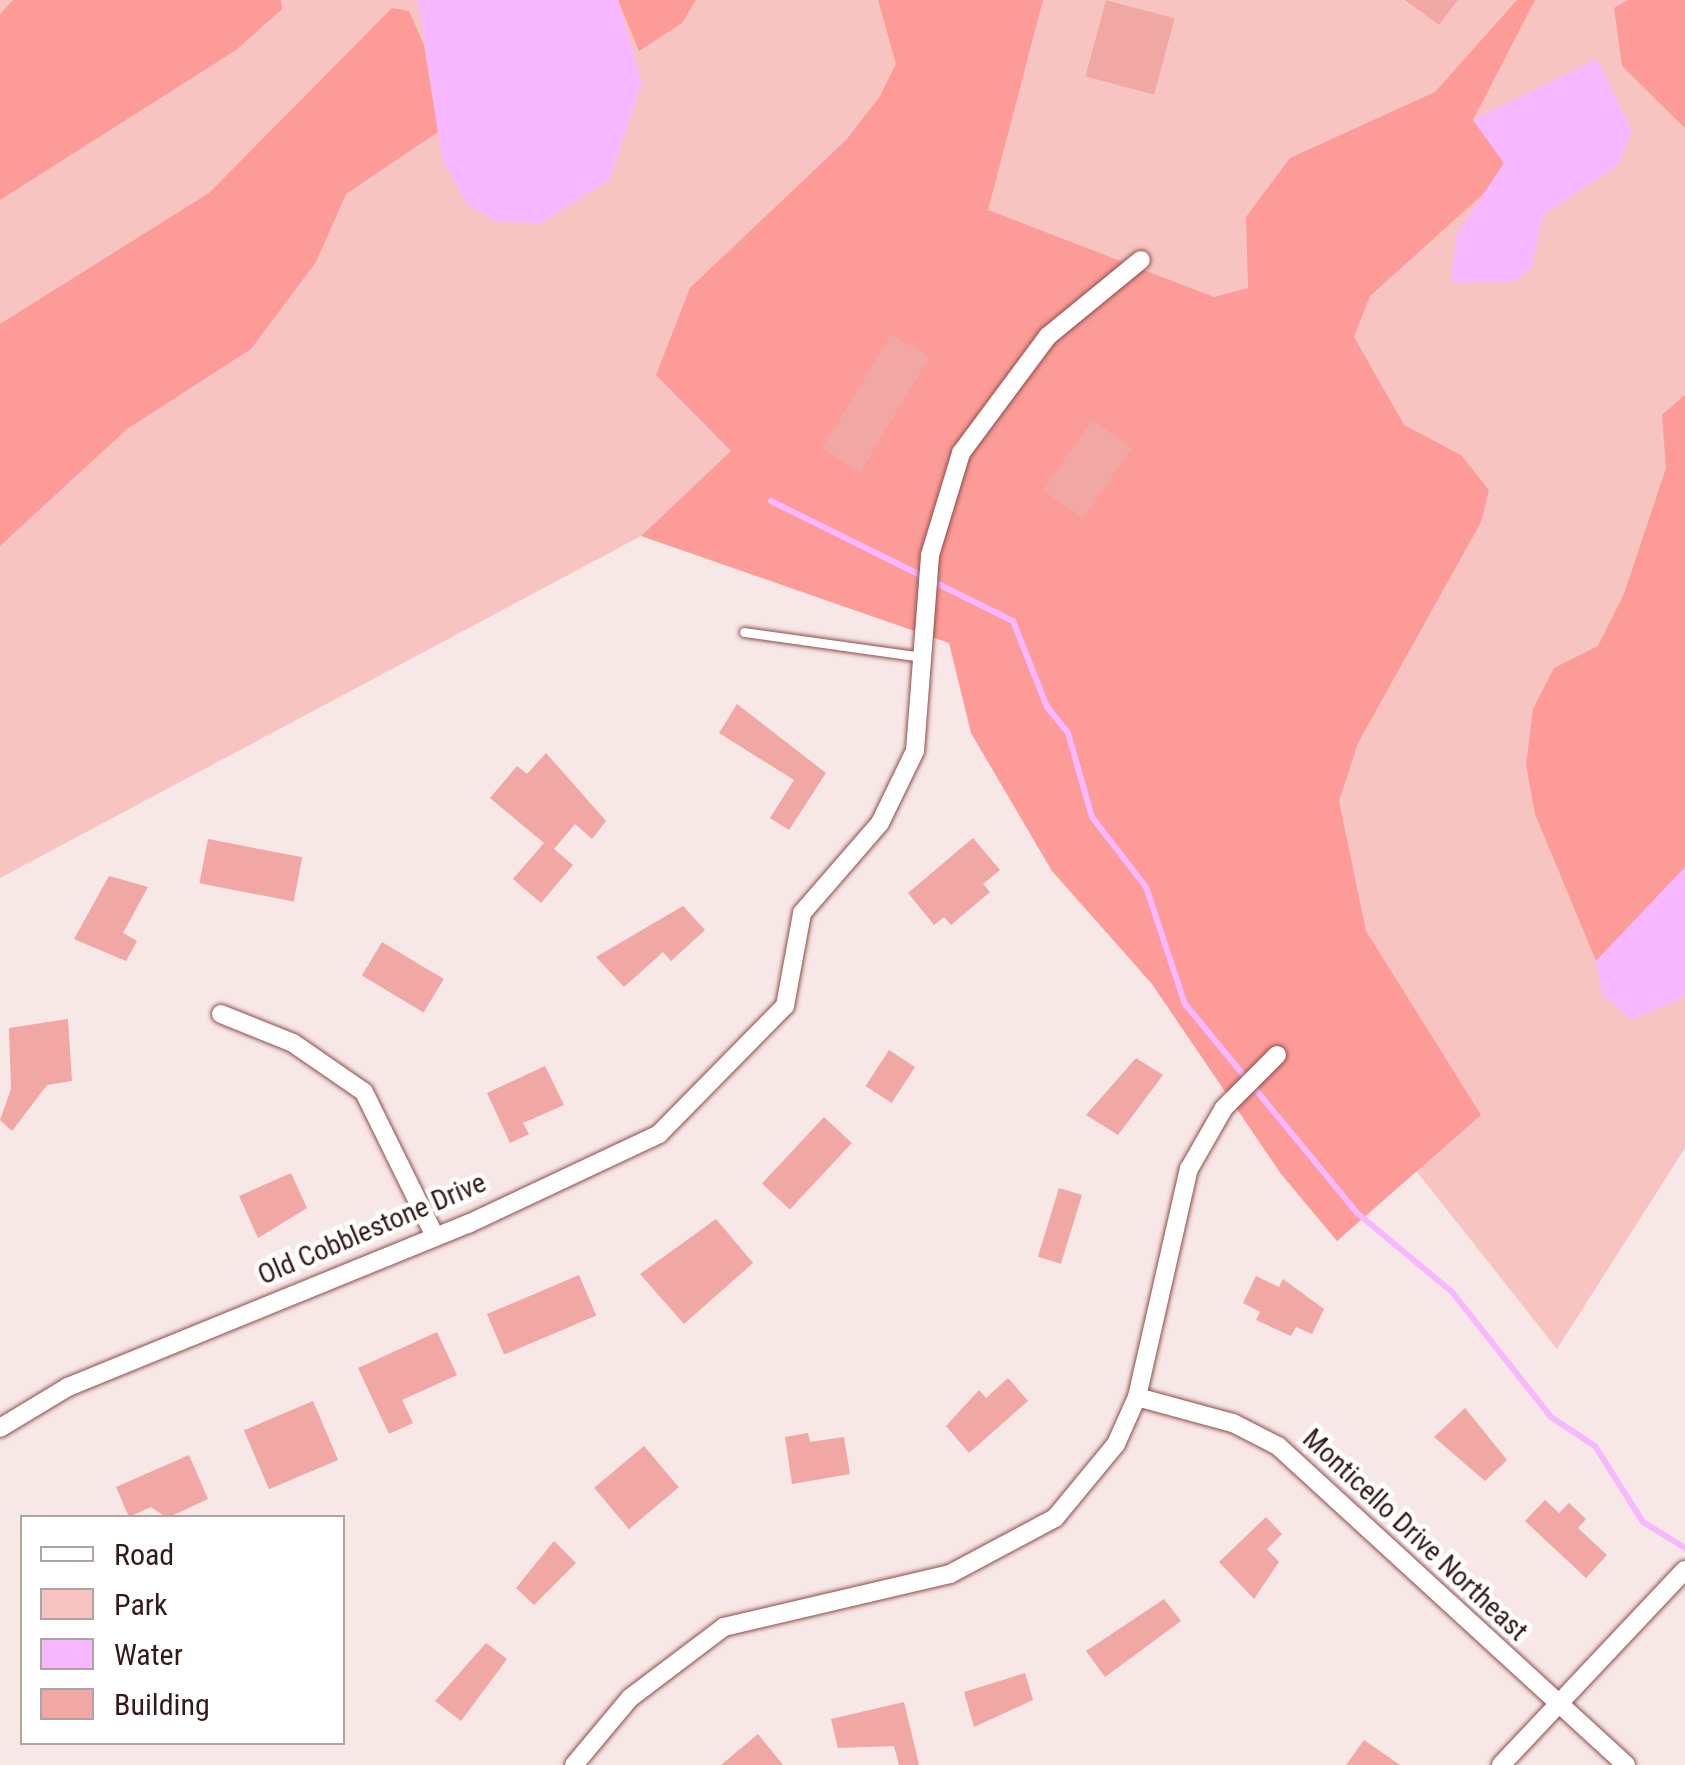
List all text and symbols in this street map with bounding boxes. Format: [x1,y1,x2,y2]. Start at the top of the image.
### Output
street label: Old Cobblestone Drive [253,1166,491,1292]
street label: Monticello Drive Northeast [1296,1422,1534,1648]
legend [20,1515,345,1745]
text: Road [114,1537,174,1572]
text: Park [114,1587,168,1622]
text: Water [114,1637,183,1672]
text: Building [114,1687,210,1722]

